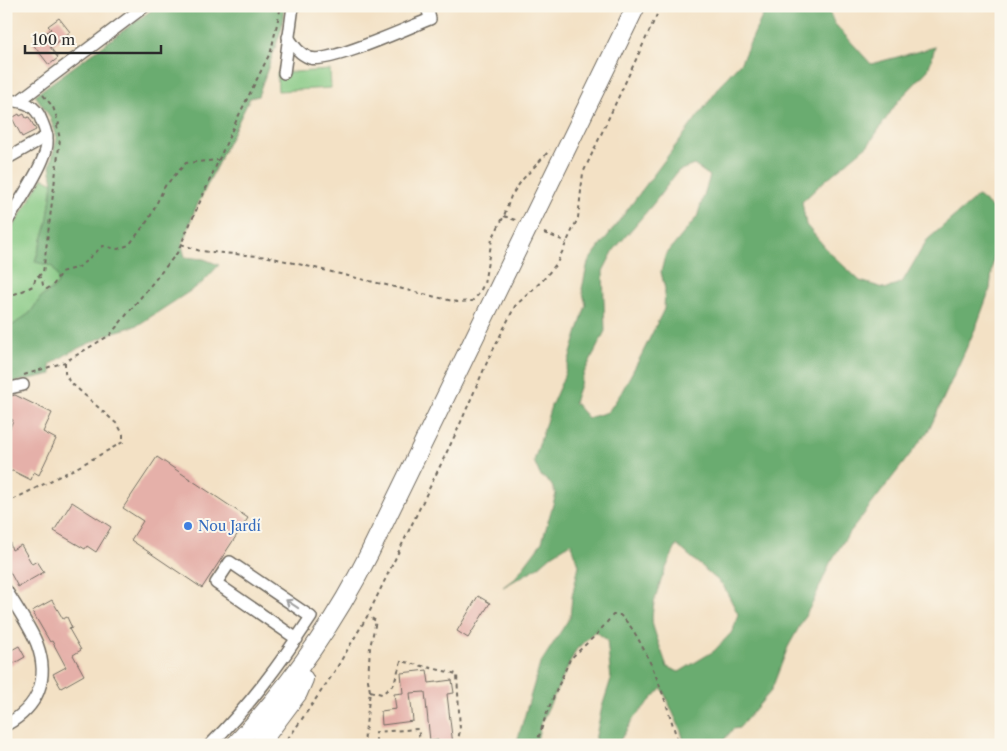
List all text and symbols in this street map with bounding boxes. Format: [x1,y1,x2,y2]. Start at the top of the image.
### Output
scale bar [25,22,161,54]
text: 100 m [32,30,75,49]
place label: Nou Jardí [198,517,261,535]
marker: Nou Jardí [182,520,194,532]
one-way arrow [285,599,299,609]

